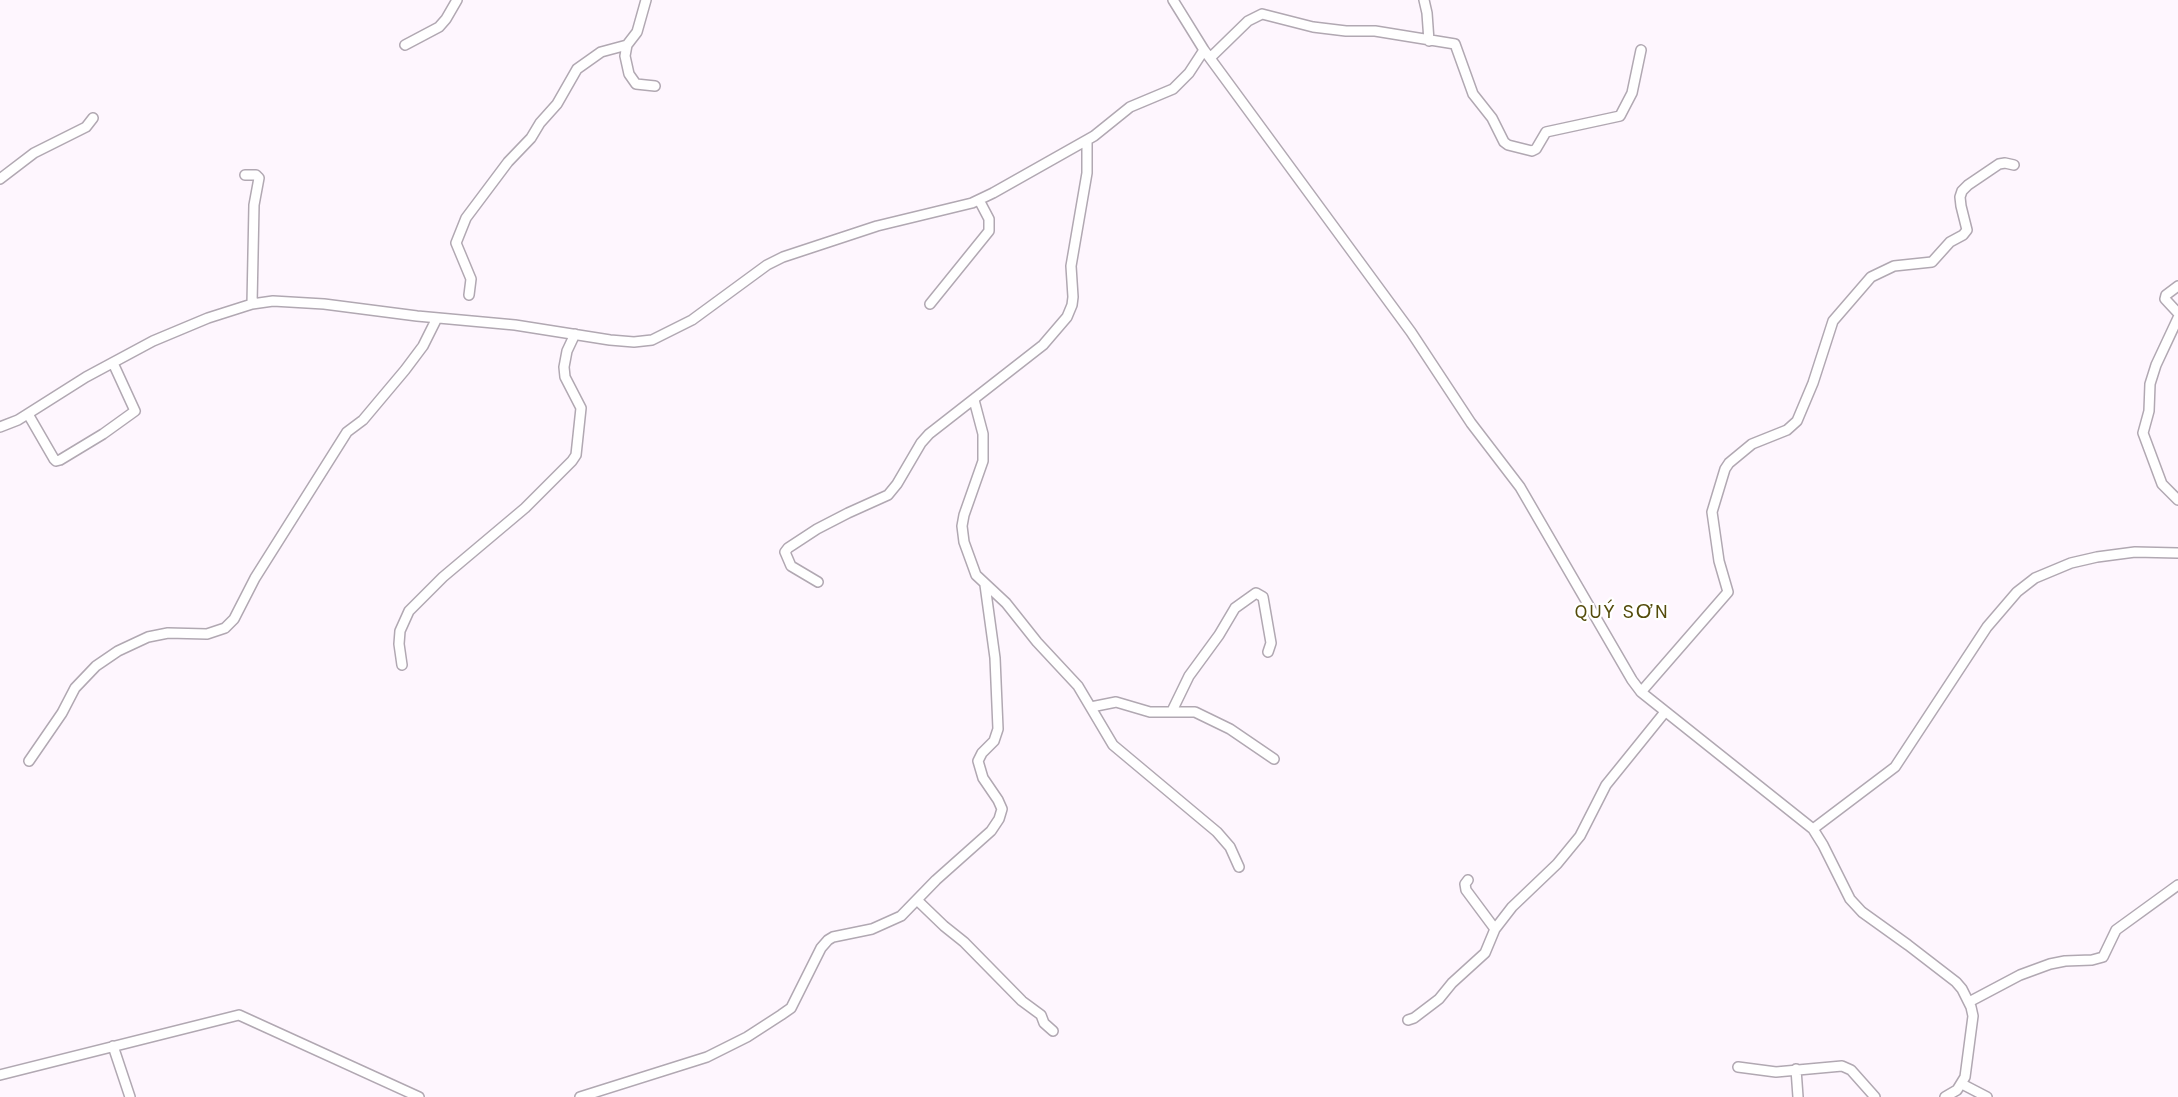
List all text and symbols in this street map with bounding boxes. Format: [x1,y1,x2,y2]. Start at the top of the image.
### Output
district label: QUÝ SƠN [1574,600,1670,624]

